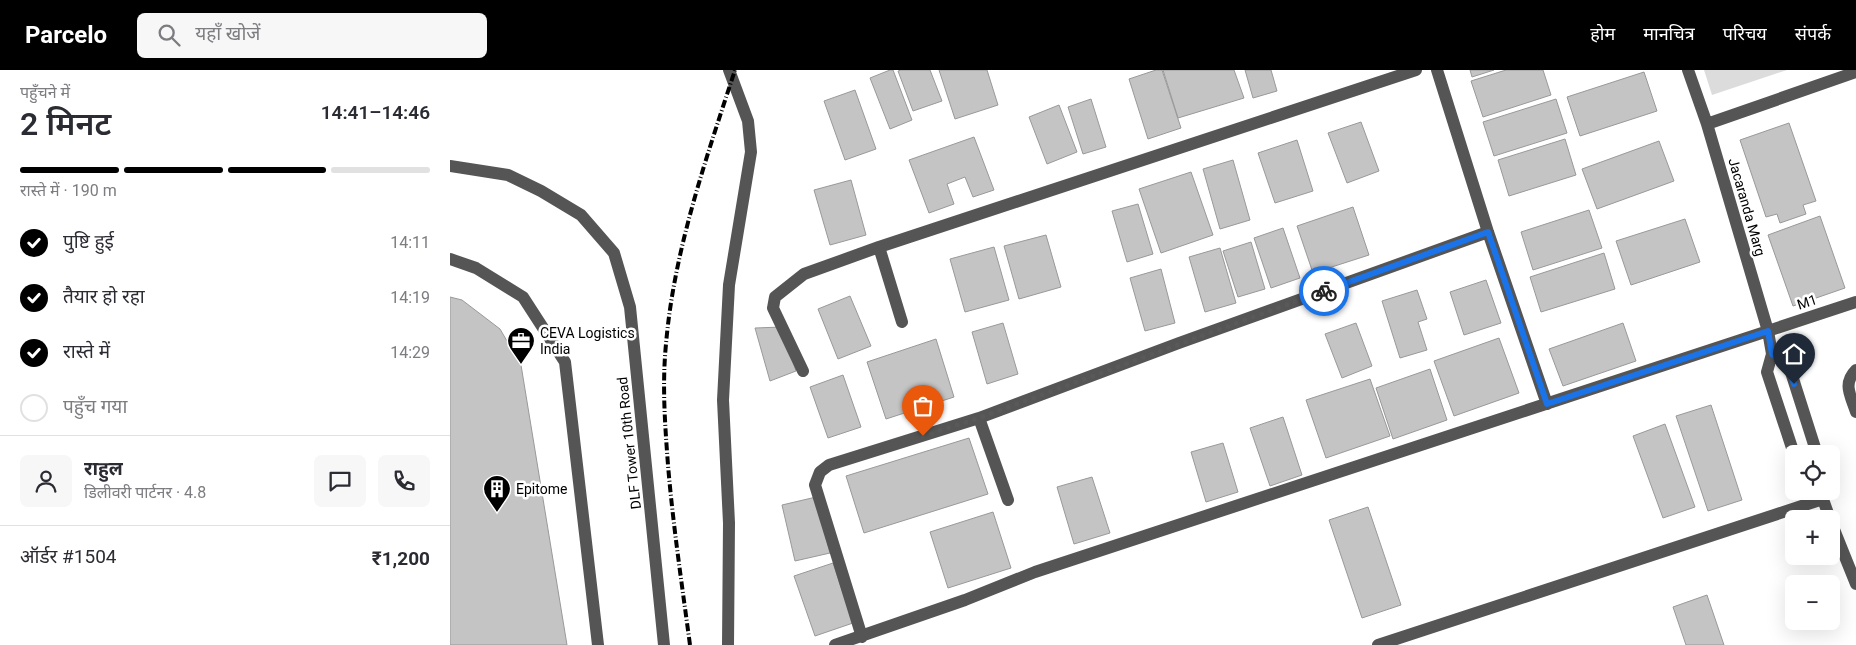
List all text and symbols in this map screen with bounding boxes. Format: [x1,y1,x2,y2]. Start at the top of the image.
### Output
search box [137,13,487,58]
text: Parcelo [25,21,107,49]
icon: search [155,21,183,49]
text: यहाँ खोजें [195,22,260,45]
text: होम [1590,23,1615,44]
text: मानचित्र [1643,23,1695,44]
text: परिचय [1723,23,1767,44]
text: संपर्क [1795,23,1831,44]
text: पहुँचने में [20,83,70,102]
text: 14:41–14:46 [321,101,430,124]
text: 2 मिनट [20,105,111,143]
street label: Jacaranda Marg [1725,156,1769,258]
text: रास्ते में · 190 m [20,181,117,200]
icon: check [20,229,48,257]
text: पुष्टि हुई [63,230,114,253]
text: 14:11 [390,233,430,252]
courier [1299,266,1349,316]
icon: bike [1310,277,1338,305]
icon: check [20,284,48,312]
text: तैयार हो रहा [63,285,145,308]
text: 14:19 [390,288,430,307]
street label: M1 [1795,291,1819,313]
place label: CEVA Logistics India [540,325,635,357]
office icon: CEVA Logistics India [506,326,536,365]
pin [1773,333,1815,384]
icon: check [20,339,48,367]
text: रास्ते में [63,340,110,363]
icon: home [1780,340,1808,368]
text: 14:29 [390,343,430,362]
street label: DLF Tower 10th Road [614,376,644,510]
pin [902,385,944,436]
icon: bag [909,392,937,420]
text: पहुँच गया [63,395,127,418]
map controls [1785,445,1840,630]
button: locate [1785,445,1840,500]
button: person [20,455,72,507]
button: chat [314,455,366,507]
button: phone [378,455,430,507]
text: राहुल [84,457,123,480]
building icon: Epitome [482,474,512,513]
place label: Epitome [516,481,567,497]
text: डिलीवरी पार्टनर · 4.8 [84,483,206,502]
button: + [1785,510,1840,565]
text: ऑर्डर #1504 [20,545,117,568]
text: ₹1,200 [372,547,430,570]
button: − [1785,575,1840,630]

